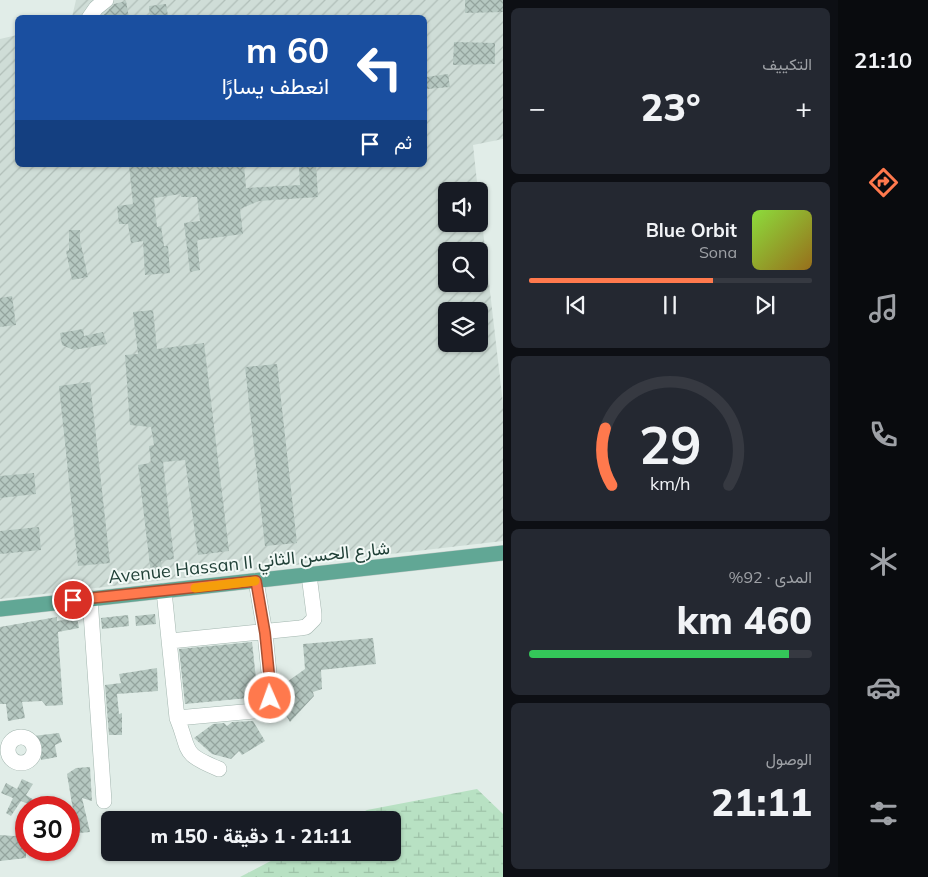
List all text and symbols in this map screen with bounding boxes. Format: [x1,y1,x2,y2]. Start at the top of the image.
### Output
text: 60 m [246,28,329,72]
icon: left [347,35,412,100]
text: 21:10 [854,46,912,74]
text: التكييف [762,54,812,74]
text: انعطف يسارًا [222,72,329,100]
text: 23° [640,83,701,131]
text: − [529,90,546,125]
text: + [795,90,812,125]
icon: arrive [356,130,384,158]
text: ثم [394,130,412,154]
icon: directions [866,165,901,200]
map controls [438,182,488,352]
button: sound [438,182,488,232]
text: Blue Orbit [646,218,737,242]
button: search [438,242,488,292]
text: Sona [699,242,737,262]
icon: previous [562,291,590,319]
icon: pause [656,291,684,319]
icon: next [751,291,779,319]
icon: music [866,291,901,326]
button: layers [438,302,488,352]
text: 29 [639,412,702,477]
icon: phone [866,417,901,452]
text: km/h [650,472,691,494]
street label: Avenue Hassan II شارع الحسن الثاني [107,536,391,592]
icon: climate [866,544,901,579]
text: المدى · 92% [728,567,812,587]
pin [52,579,94,621]
icon: arrive [59,586,87,614]
text: 460 km [676,596,812,644]
icon: car [866,670,901,705]
position arrow [243,671,295,723]
text: الوصول [766,749,812,769]
text: 21:11 [711,778,812,826]
speed limit sign: 30 [15,796,80,861]
icon: filters [866,796,901,831]
text: 21:11 · 1 دقيقة · 150 m [151,824,351,848]

